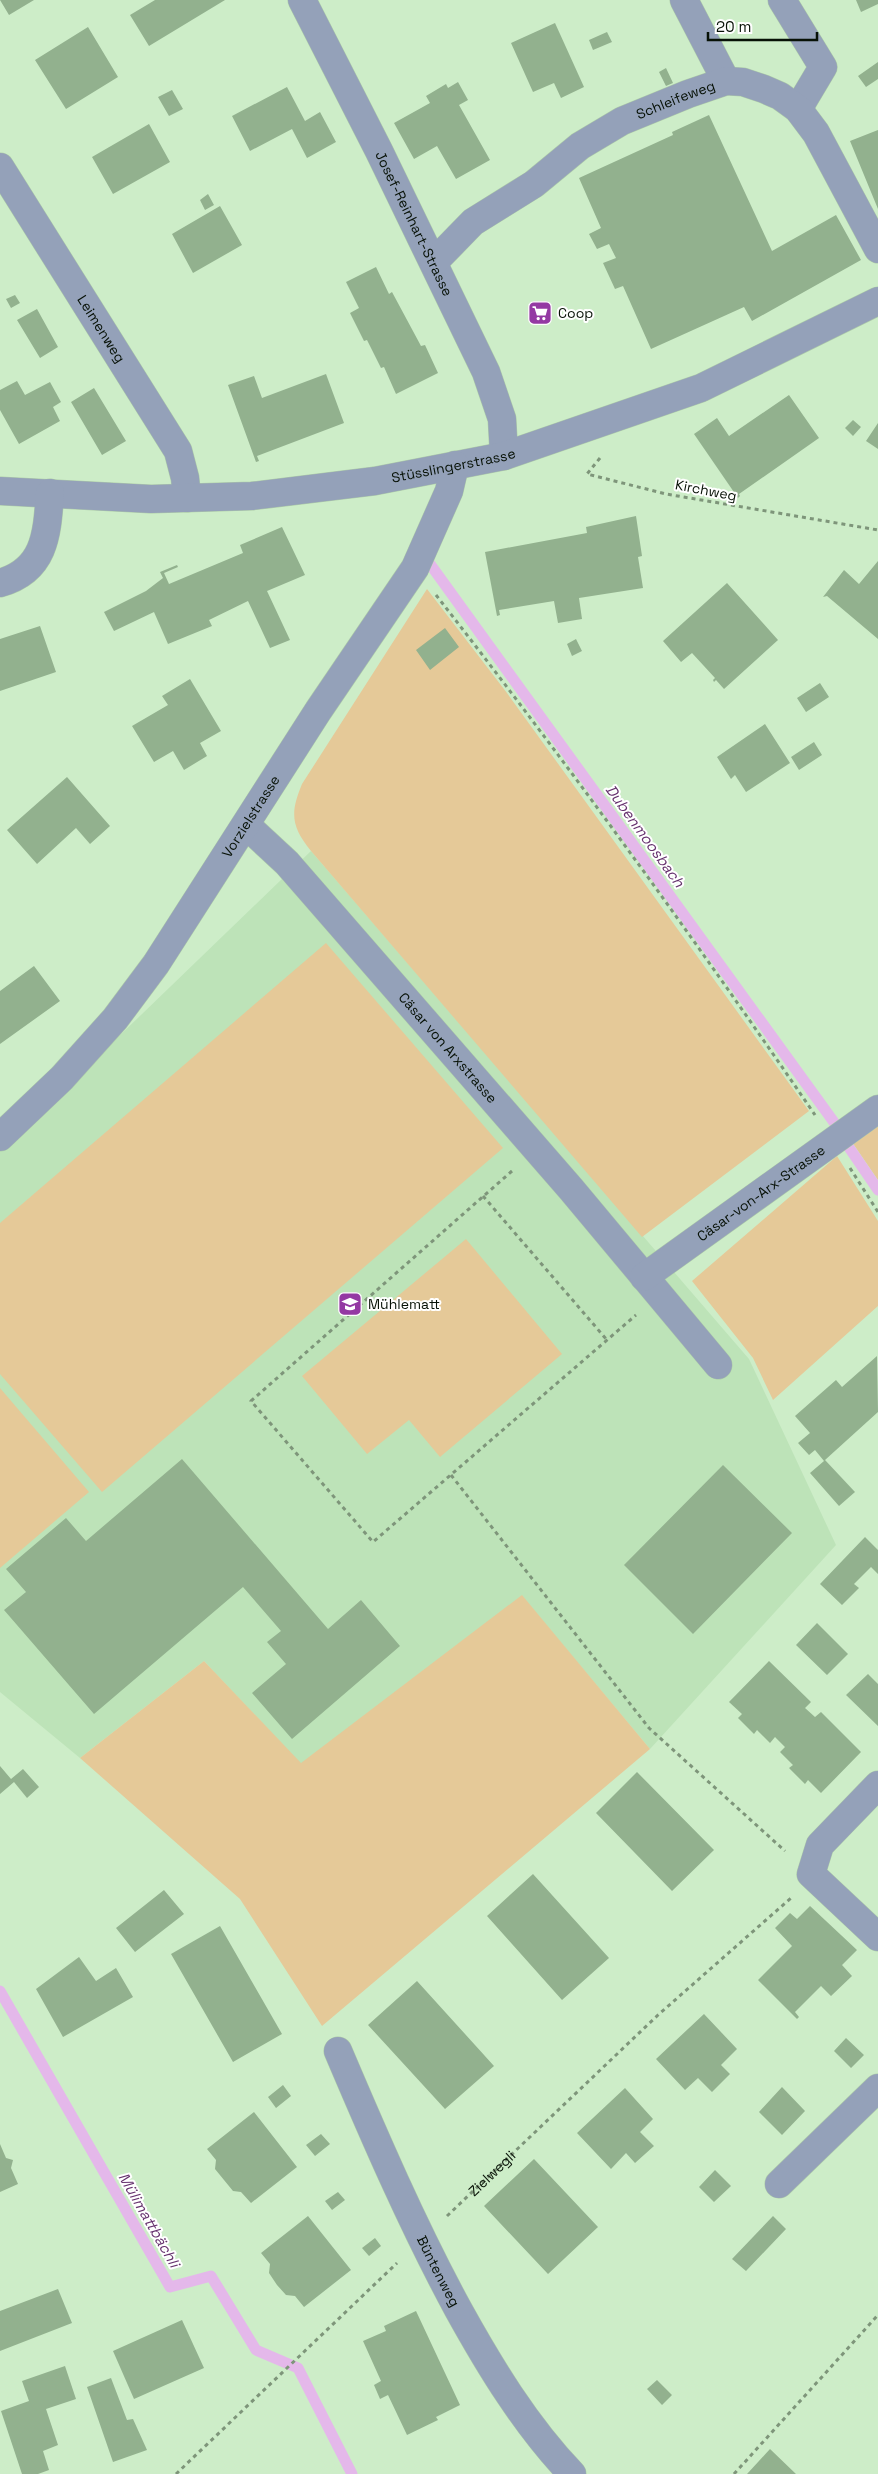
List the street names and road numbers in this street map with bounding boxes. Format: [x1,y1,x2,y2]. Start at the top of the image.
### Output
street label: Schleifeweg [634,76,717,123]
street label: Josef-Reinhart-Strasse [371,148,457,299]
street label: Leimenweg [73,292,129,366]
street label: Stüsslingerstrasse [390,444,518,487]
street label: Kirchweg [674,475,738,505]
street label: Vorzielstrasse [218,772,284,861]
street label: Cäsar von Arxstrasse [395,989,501,1107]
street label: Cäsar-von-Arx-Strasse [693,1141,829,1245]
street label: Zielwegli [465,2147,519,2200]
street label: Büntenweg [413,2233,464,2310]

